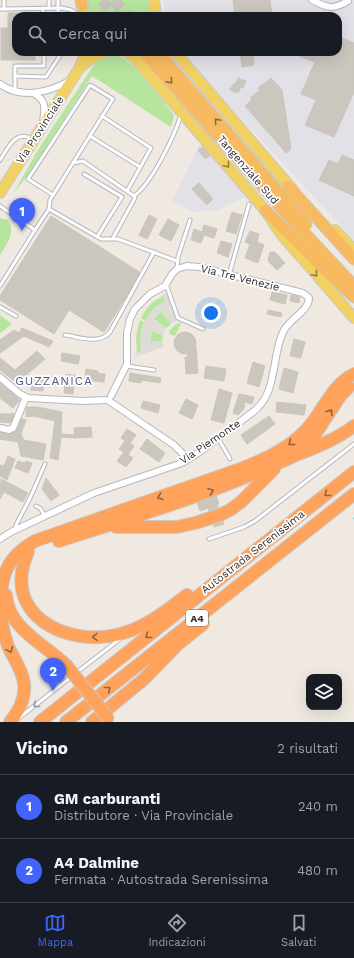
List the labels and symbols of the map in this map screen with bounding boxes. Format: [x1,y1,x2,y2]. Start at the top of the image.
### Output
one-way arrow [165,77,172,84]
street label: Via Provinciale [13,94,67,166]
one-way arrow [215,119,222,126]
street label: Tangenziale Sud [215,133,281,207]
one-way arrow [222,161,229,168]
pin: 1 [9,198,35,231]
street label: Via Tre Venezie [199,262,281,294]
one-way arrow [311,269,318,276]
your location [201,303,221,323]
district label: GUZZANICA [15,374,93,388]
one-way arrow [325,409,333,416]
street label: Via Piemonte [177,417,243,467]
one-way arrow [288,439,295,446]
one-way arrow [208,487,215,496]
one-way arrow [324,490,331,497]
one-way arrow [156,492,163,501]
street label: Autostrada Serenissima [199,508,307,596]
road number: A4 [186,610,208,626]
one-way arrow [146,631,153,638]
one-way arrow [92,633,98,642]
one-way arrow [5,645,13,653]
pin: 2 [40,658,66,691]
one-way arrow [103,687,110,694]
one-way arrow [33,700,40,707]

